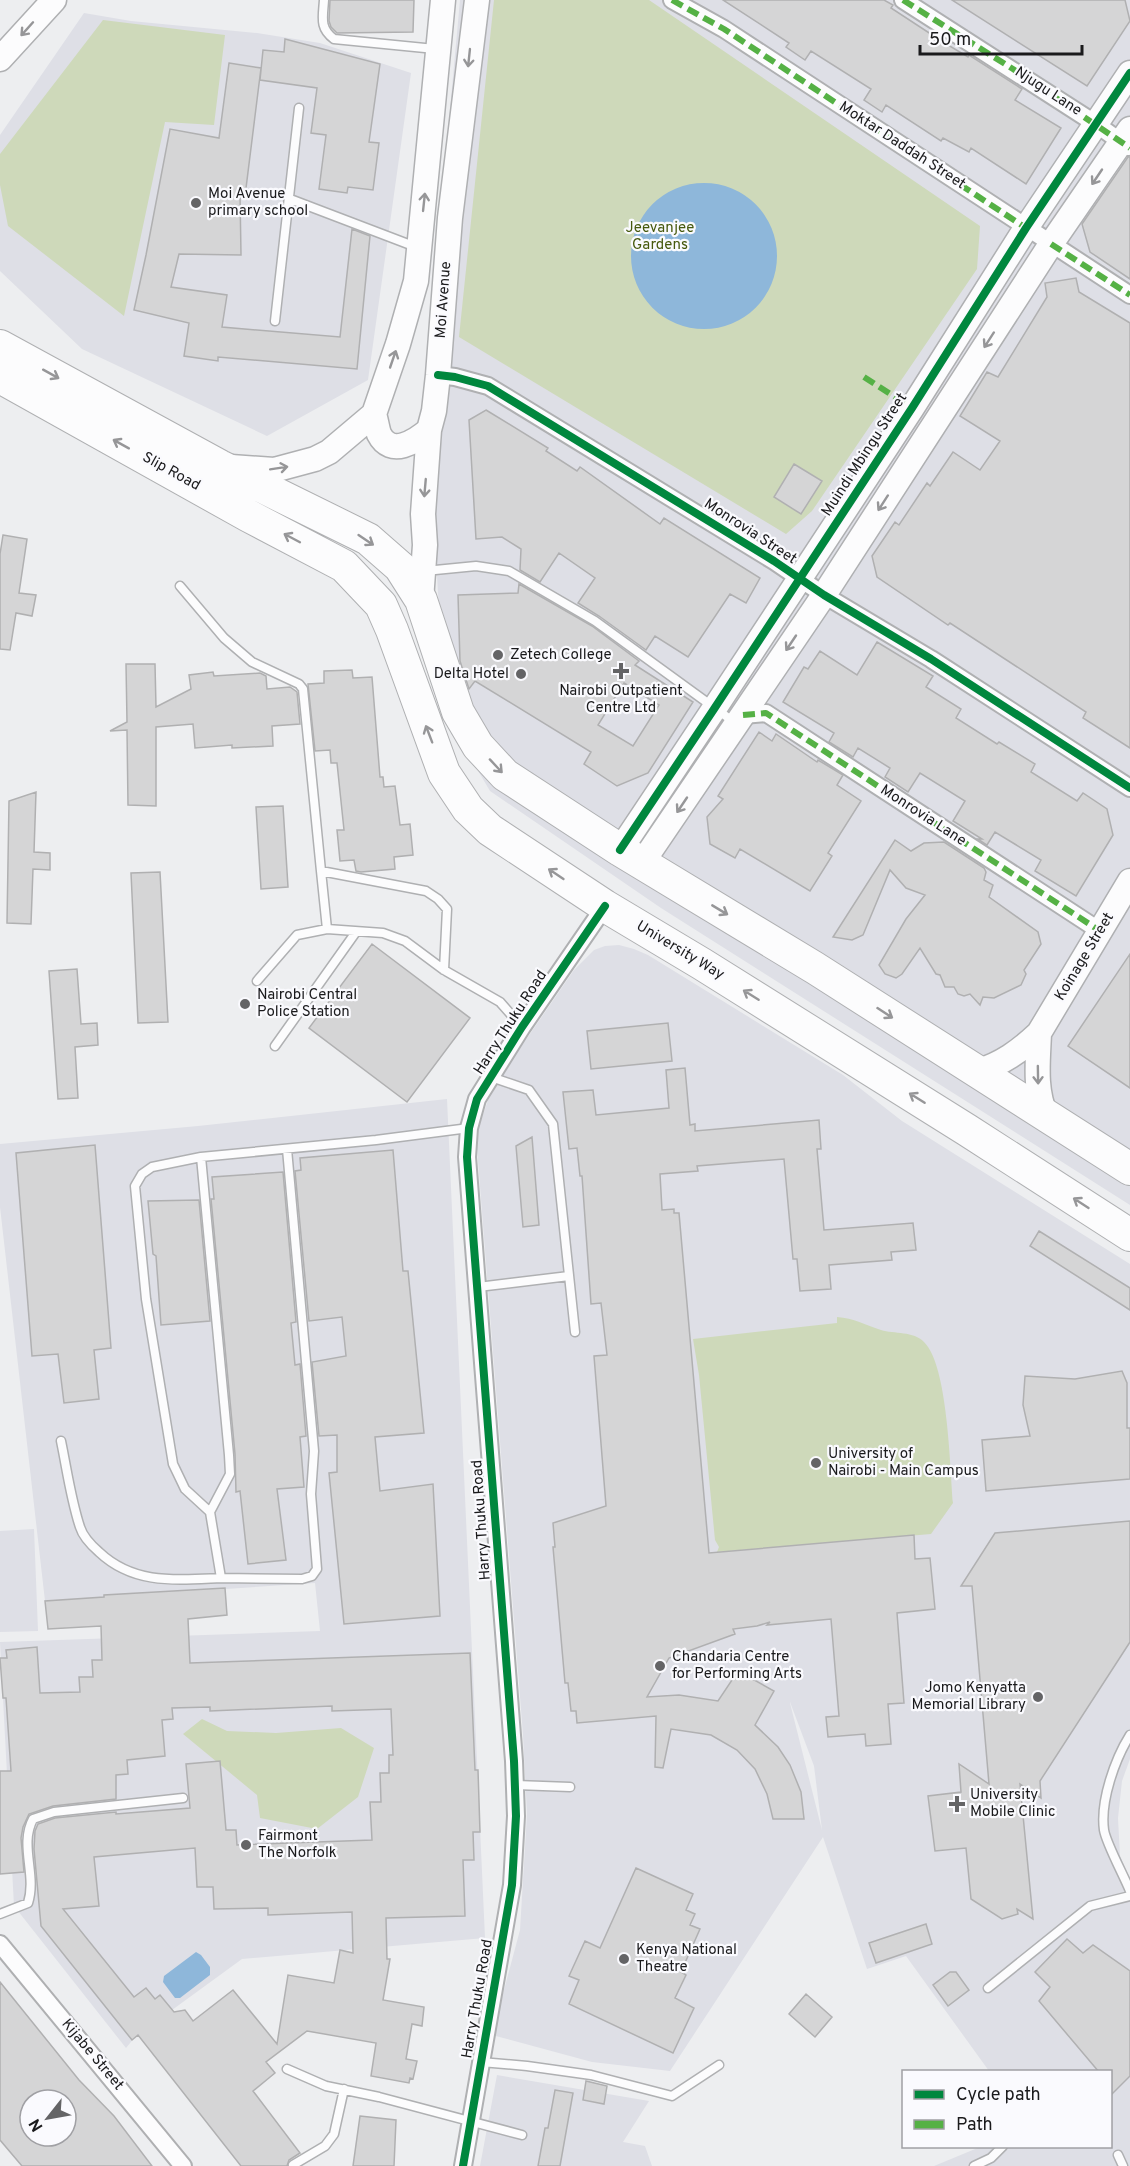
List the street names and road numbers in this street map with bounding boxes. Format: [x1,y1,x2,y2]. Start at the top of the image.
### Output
street label: Njugu Lane [1011,63,1085,121]
street label: Moktar Daddah Street [835,98,969,194]
street label: Moi Avenue [432,261,456,339]
street label: Muindi Mbingu Street [818,390,912,520]
street label: Slip Road [139,448,203,496]
street label: Monrovia Street [700,495,800,569]
street label: Monrovia Lane [876,781,970,851]
street label: Koinage Street [1051,909,1119,1005]
street label: University Way [632,917,728,985]
street label: Harry Thuku Road [470,967,552,1079]
street label: Harry Thuku Road [468,1459,496,1581]
street label: Harry Thuku Road [458,1938,498,2060]
street label: Kijabe Street [57,2015,127,2095]

